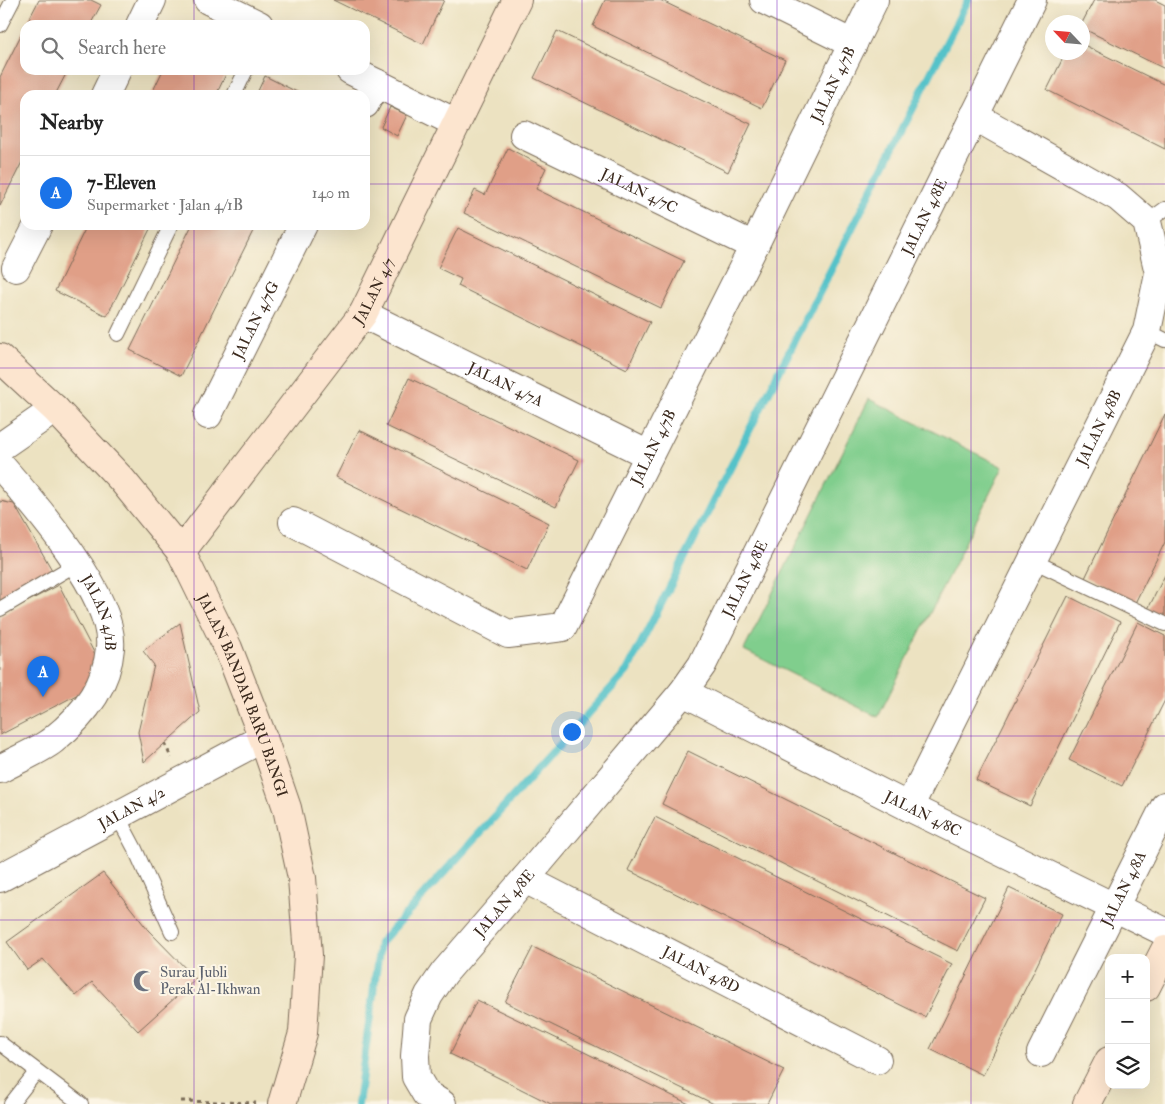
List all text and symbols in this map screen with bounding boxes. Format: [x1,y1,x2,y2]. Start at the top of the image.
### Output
north arrow [1045,15,1090,60]
search box [20,20,370,75]
icon: search [38,34,66,62]
text: Search here [78,36,166,60]
street label: JALAN 4/7B [806,43,859,127]
text: Nearby [40,109,103,136]
street label: JALAN 4/7C [596,164,681,217]
text: 7-Eleven [87,171,156,195]
street label: JALAN 4/8E [897,175,952,260]
text: A [51,183,61,203]
text: 140 m [312,183,350,203]
text: Supermarket · Jalan 4/1B [87,195,243,215]
street label: JALAN 4/7 [348,255,399,330]
street label: JALAN 4/7G [228,278,283,364]
street label: JALAN 4/7A [463,357,547,411]
street label: JALAN 4/8B [1071,387,1126,470]
street label: JALAN 4/7B [626,406,680,489]
street label: JALAN 4/8E [717,537,772,622]
street label: JALAN 4/1B [76,570,120,651]
street label: JALAN BANDAR BARU BANGI [192,589,292,800]
pin: A [27,656,59,697]
your location [559,719,585,745]
street label: JALAN 4/2 [94,782,168,835]
street label: JALAN 4/8C [880,786,965,841]
street label: JALAN 4/8A [1096,847,1151,931]
street label: JALAN 4/8E [469,865,539,942]
street label: JALAN 4/8D [658,941,743,997]
map controls [1105,954,1150,1089]
button: + [1105,954,1150,999]
place label: Surau Jubli Perak Al-Ikhwan [160,963,261,999]
mosque icon: Surau Jubli Perak Al-Ikhwan [131,968,157,994]
button: − [1105,999,1150,1044]
button: layers [1105,1044,1150,1089]

